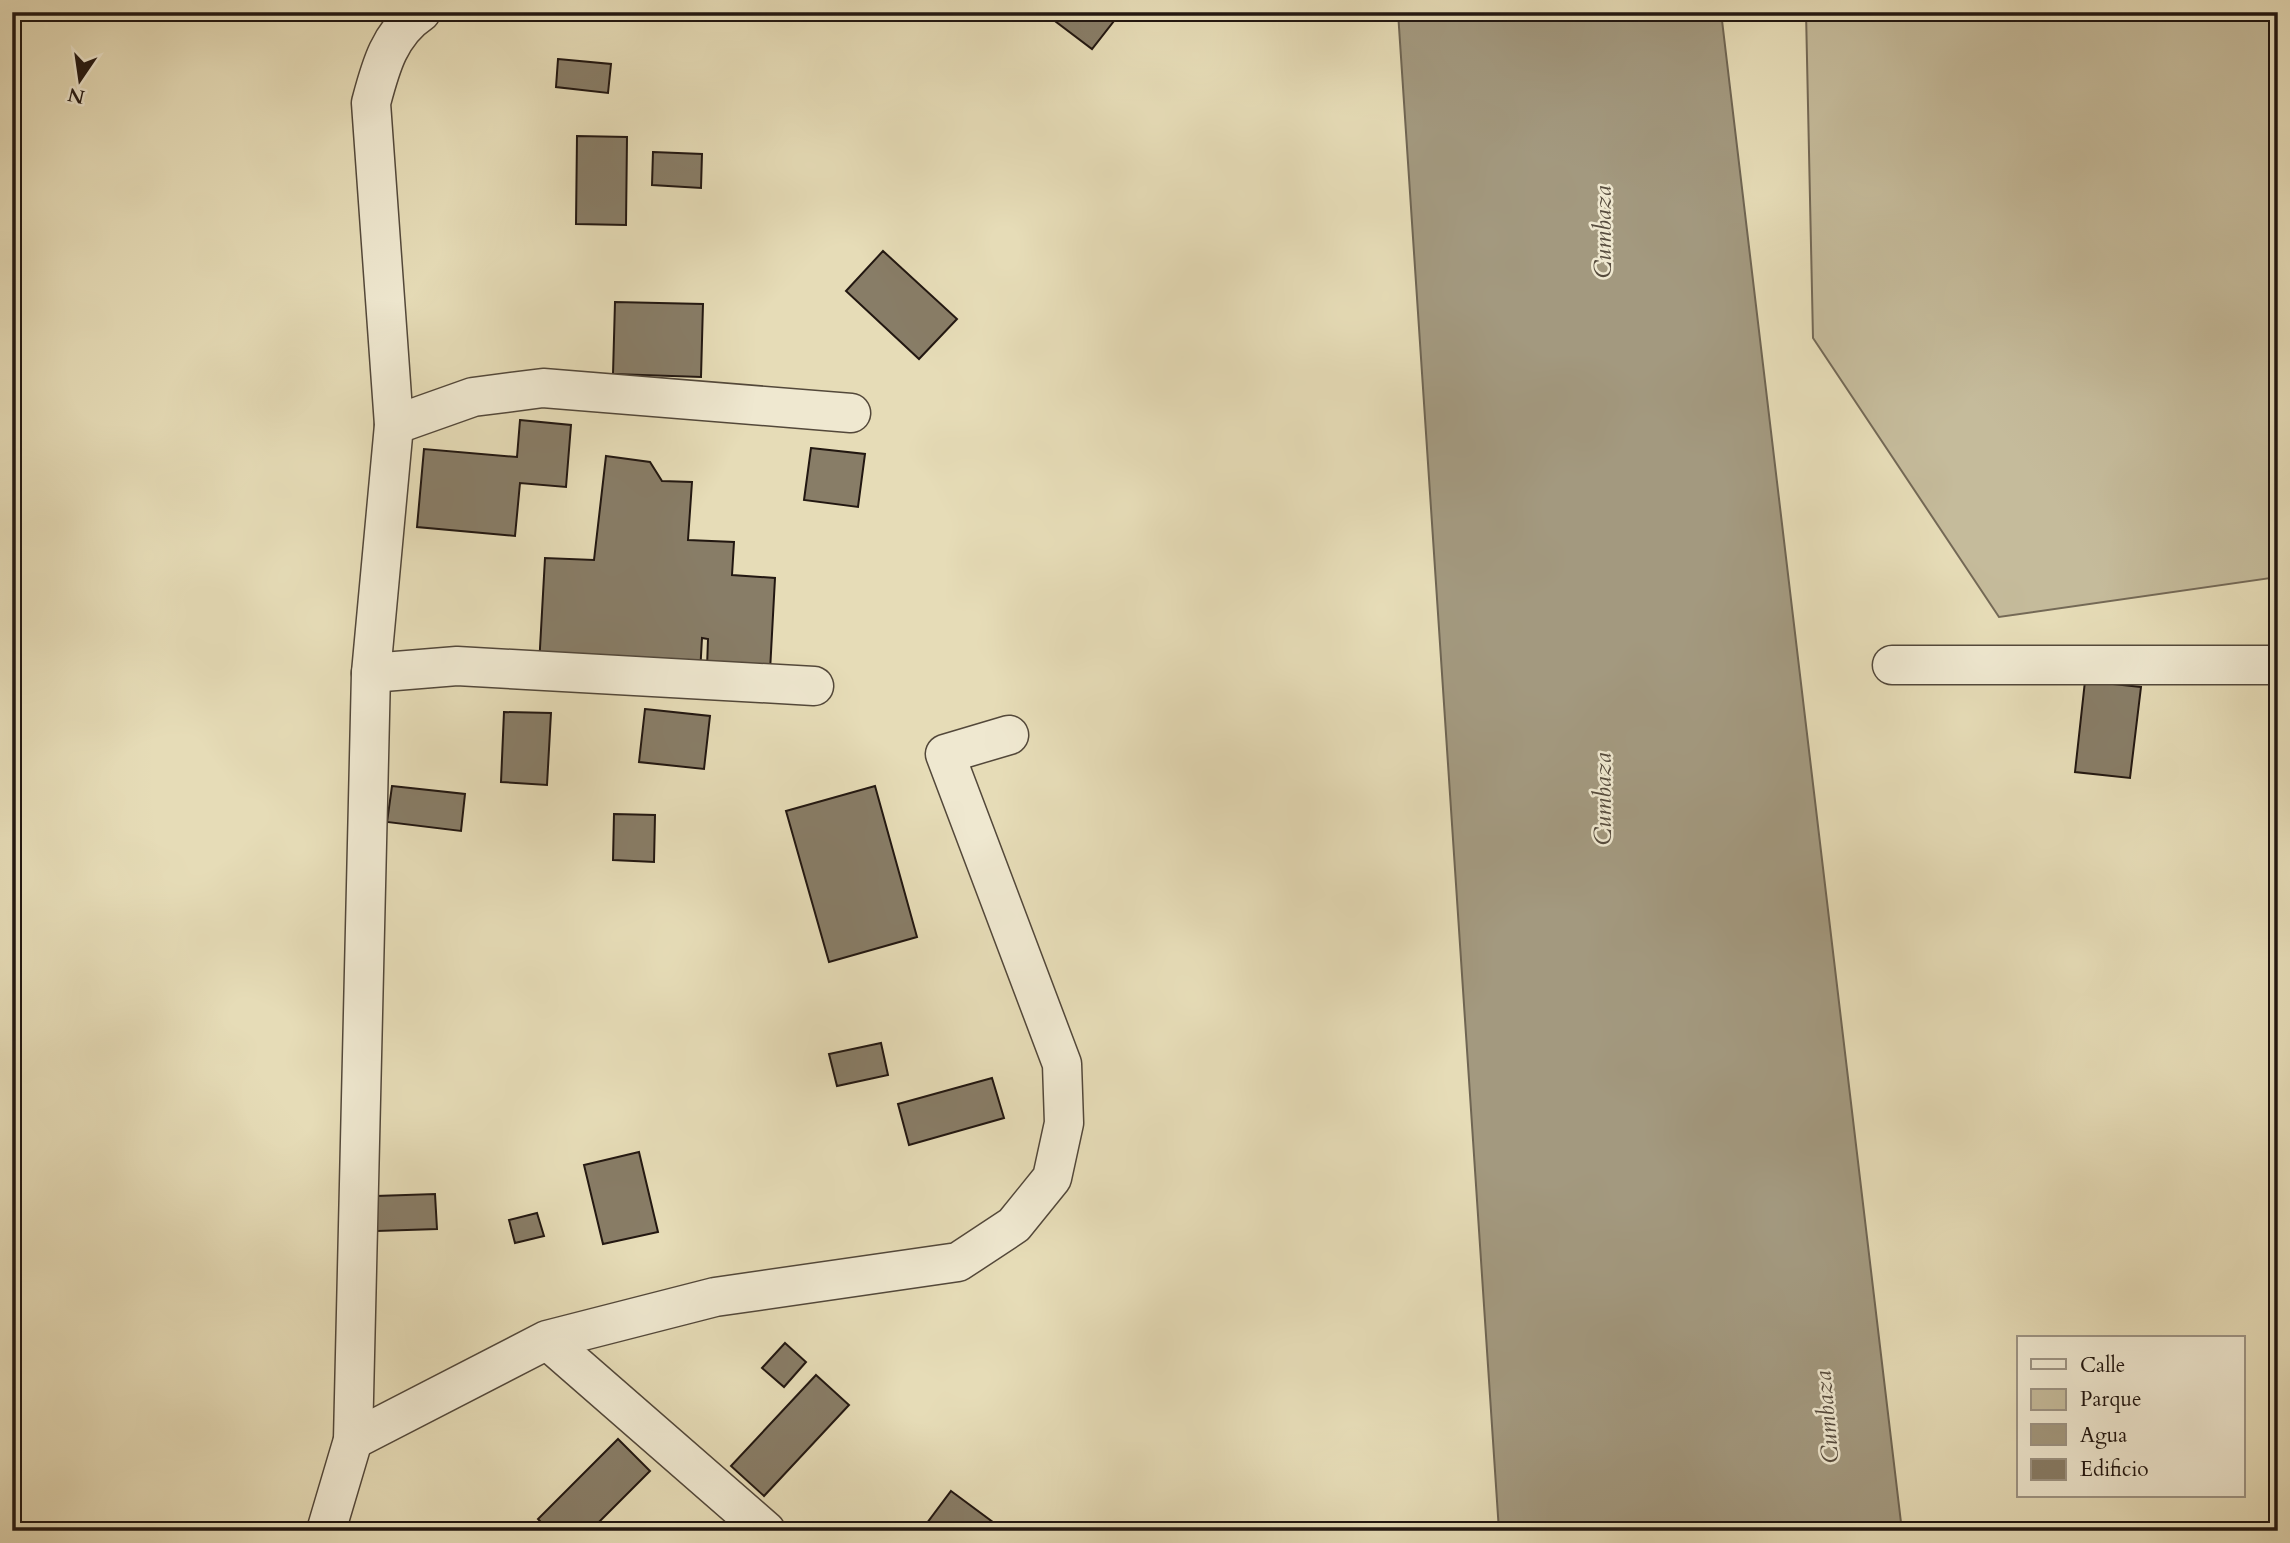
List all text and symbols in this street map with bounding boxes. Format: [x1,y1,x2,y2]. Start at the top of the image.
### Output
north arrow [46,46,116,116]
text: N [65,81,87,110]
water label: Cumbaza [1587,185,1620,279]
water label: Cumbaza [1587,752,1620,846]
legend [2017,1336,2244,1498]
text: Calle [2080,1351,2125,1380]
water label: Cumbaza [1806,1369,1847,1465]
text: Parque [2080,1385,2141,1414]
text: Agua [2080,1421,2127,1450]
text: Edificio [2080,1455,2149,1484]

